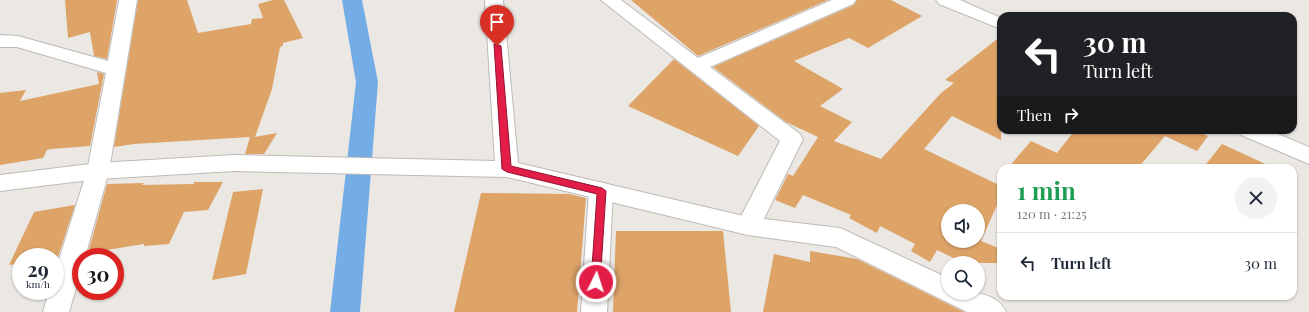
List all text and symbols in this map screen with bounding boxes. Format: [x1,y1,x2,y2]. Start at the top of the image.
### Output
pin [480,5,514,46]
icon: arrive [486,11,508,33]
text: 30 m [1083,23,1147,60]
icon: left [1017,28,1069,80]
text: Turn left [1083,59,1153,83]
icon: right [1060,104,1082,126]
text: Then [1017,105,1052,125]
text: 1 min [1017,174,1076,206]
button: close [1235,177,1277,219]
map controls [941,204,985,300]
button: sound [941,204,985,248]
text: 120 m · 21:25 [1017,205,1087,222]
speed limit sign: 30 [72,248,124,300]
icon: left [1017,252,1039,274]
text: Turn left [1051,253,1112,273]
text: 30 m [1244,253,1277,273]
text: 29 [27,255,49,282]
button: search [941,256,985,300]
position arrow [575,261,617,303]
text: km/h [26,277,50,291]

